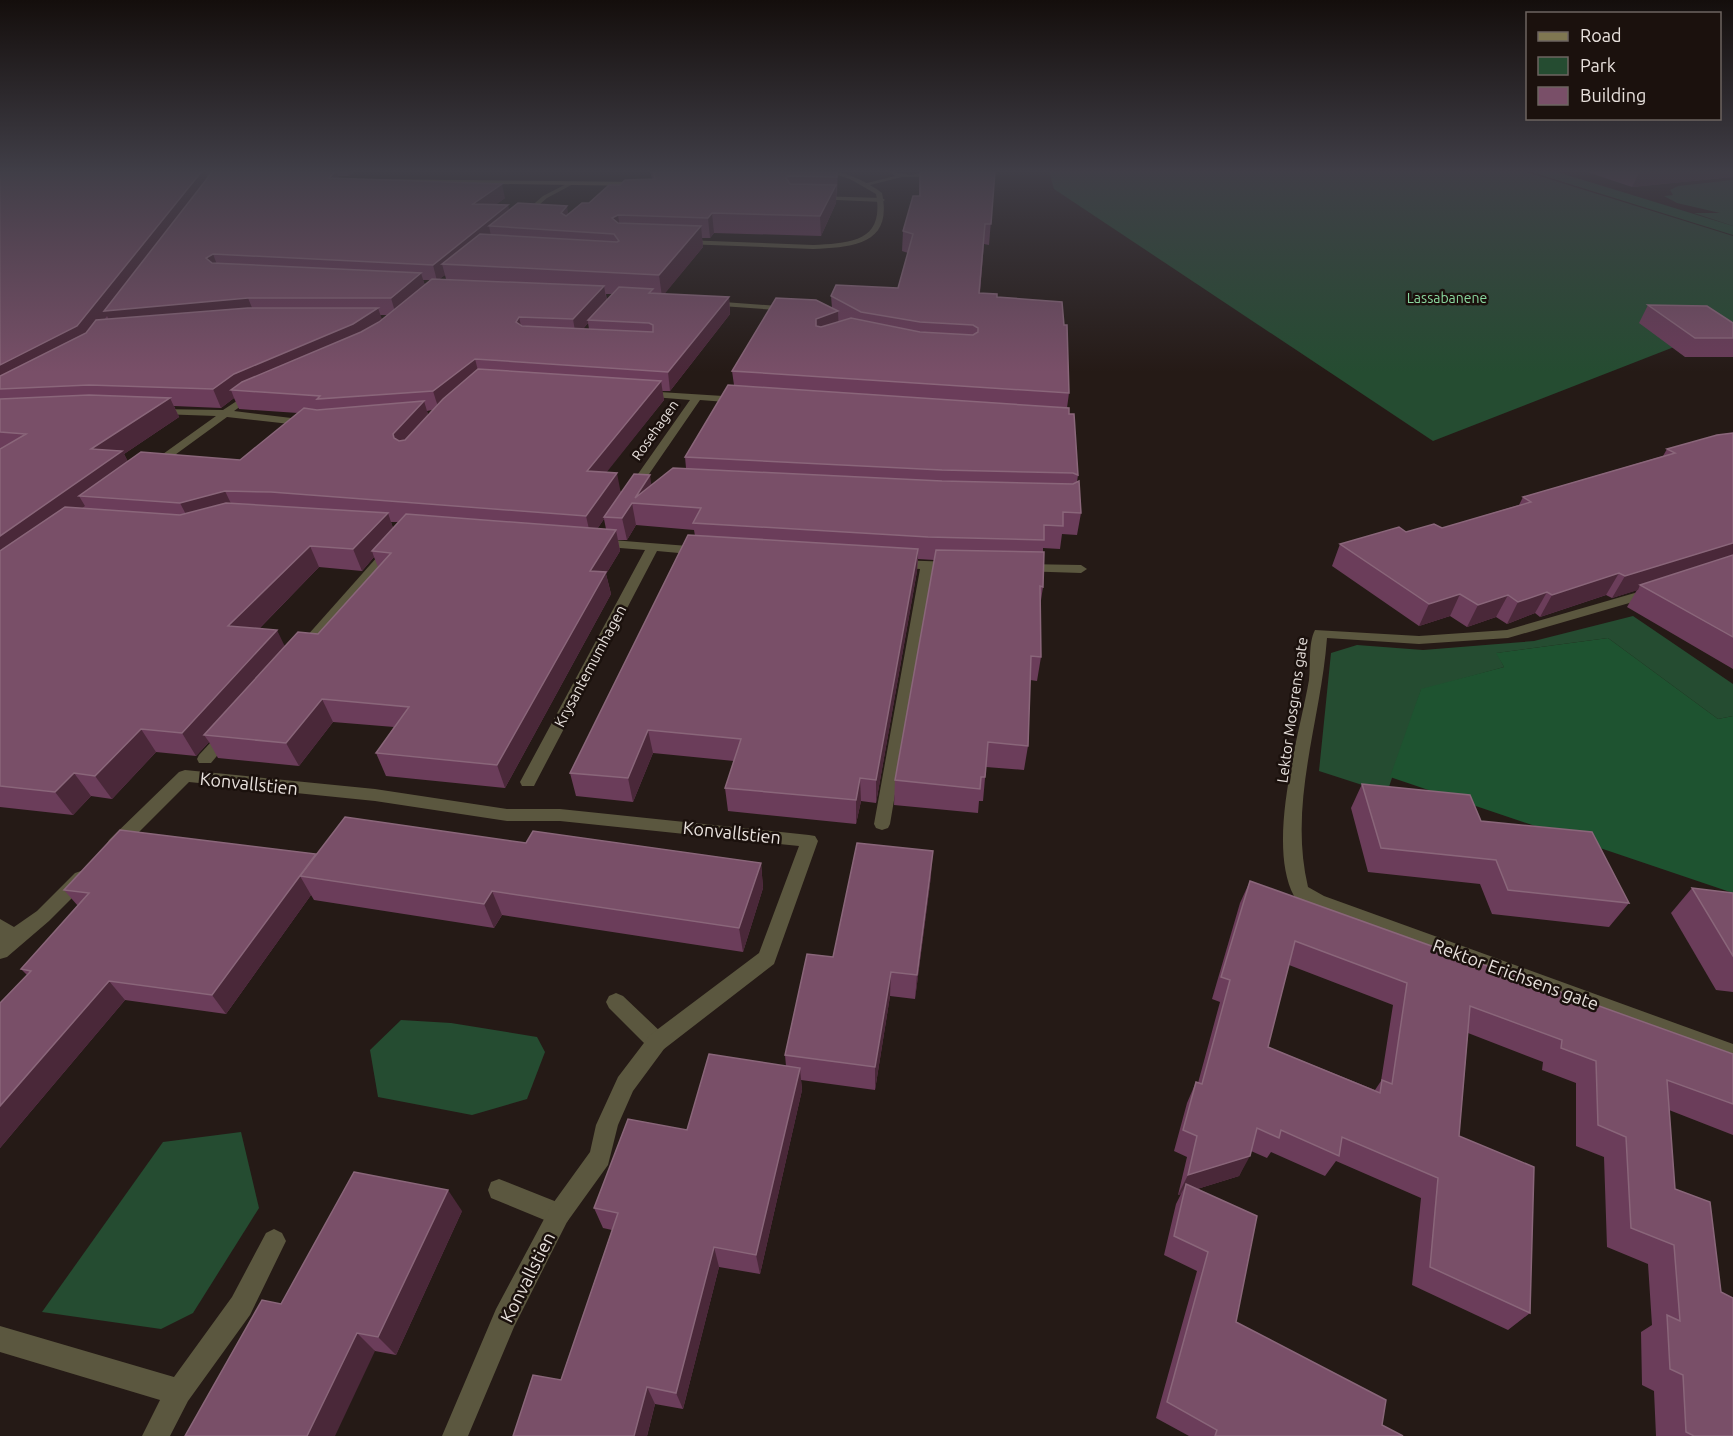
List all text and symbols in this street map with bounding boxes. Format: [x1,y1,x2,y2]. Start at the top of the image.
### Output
legend [1526,12,1721,120]
text: Road [1580,25,1622,45]
text: Park [1580,55,1616,75]
text: Building [1580,85,1646,105]
park label: Lassabanene [1407,290,1487,306]
street label: Rosehagen [628,397,682,463]
street label: Krysantemumhagen [551,602,629,730]
street label: Lektor Mosgrens gate [1273,636,1311,784]
street label: Konvallstien [199,768,299,798]
street label: Konvallstien [682,817,782,847]
street label: Rektor Erichsens gate [1430,935,1602,1013]
street label: Konvallstien [496,1229,558,1325]

